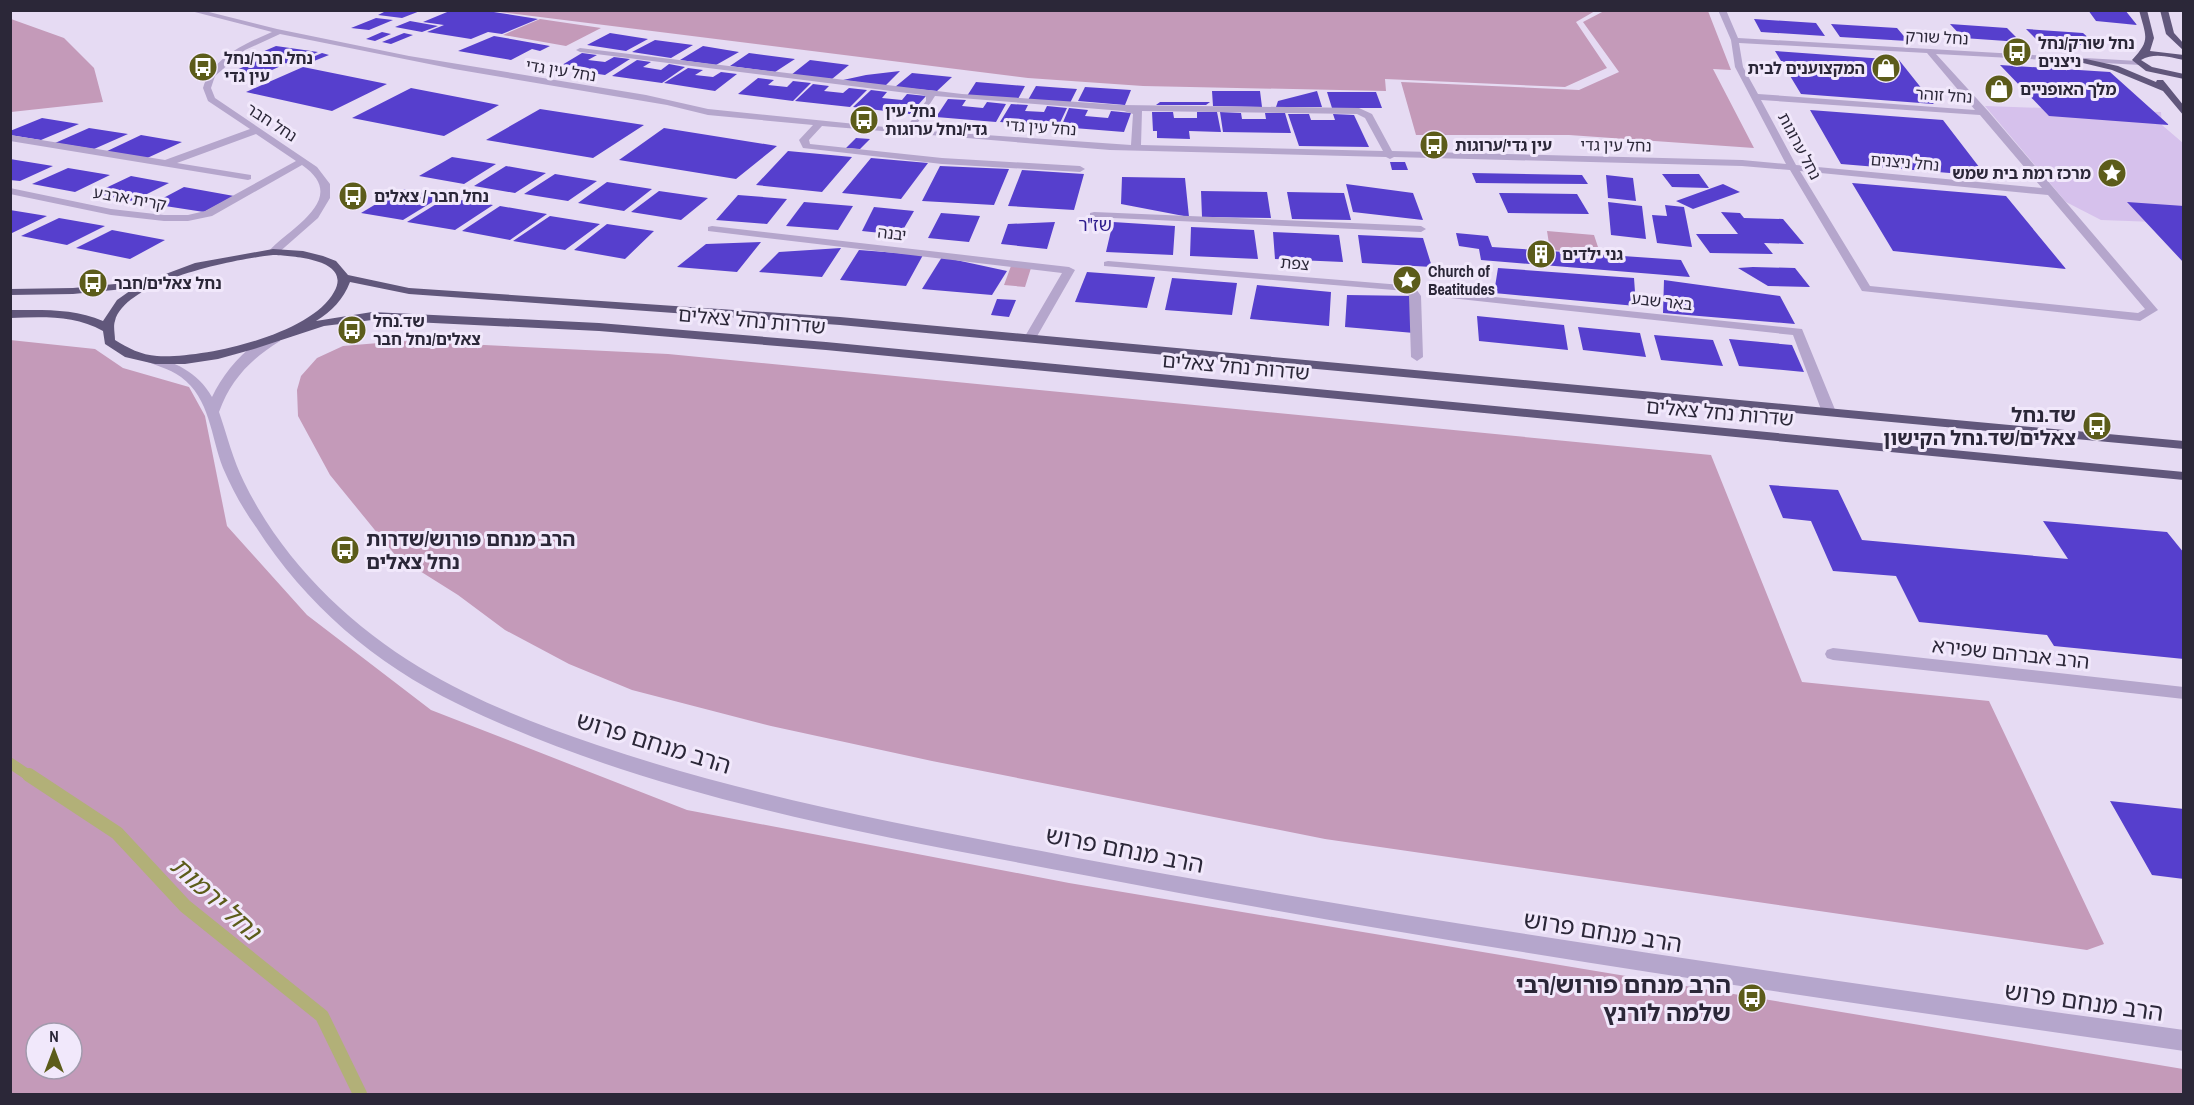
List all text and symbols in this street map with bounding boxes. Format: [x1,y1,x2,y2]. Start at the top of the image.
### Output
street label: נחל שורק [1905,24,1969,50]
place label: נחל שורק/נחל ניצנים [2038,32,2135,72]
bus stop icon: נחל שורק/נחל ניצנים [2001,36,2033,68]
place label: נחל חבר/נחל עין גדי [224,47,313,87]
bus stop icon: נחל חבר/נחל עין גדי [187,51,219,83]
shop icon: המקצוענים לבית [1870,52,1902,84]
street label: נחל עין גדי [524,54,598,86]
place label: המקצוענים לבית [1748,57,1865,79]
shop icon: מלך האופניים [1983,73,2015,105]
place label: מלך האופניים [2020,78,2116,100]
street label: נחל זוהר [1915,82,1973,108]
street label: נחל חבר [242,97,302,147]
place label: נחל עין גדי/נחל ערוגות [885,100,988,140]
bus stop icon: נחל עין גדי/נחל ערוגות [848,104,880,136]
street label: נחל ערוגות [1773,109,1827,183]
street label: נחל עין גדי [1005,114,1077,140]
bus stop icon: עין גדי/ערוגות [1418,129,1450,161]
street label: נחל עין גדי [1580,133,1652,157]
place label: עין גדי/ערוגות [1455,134,1552,156]
street label: נחל ניצנים [1870,148,1940,176]
place icon: מרכז רמת בית שמש [2096,157,2128,189]
place label: מרכז רמת בית שמש [1952,162,2091,184]
bus stop icon: נחל חבר / צאלים [337,180,369,212]
street label: קרית ארבע [92,181,168,215]
place label: נחל חבר / צאלים [374,185,489,207]
district label: שז"ר [1078,212,1112,237]
street label: יבנה [876,221,908,245]
building icon: גני ילדים [1525,238,1557,270]
place label: גני ילדים [1562,243,1624,265]
street label: צפת [1280,251,1311,275]
place label: Church of Beatitudes [1428,260,1495,300]
place icon: Church of Beatitudes [1391,264,1423,296]
bus stop icon: נחל צאלים/חבר [77,267,109,299]
place label: נחל צאלים/חבר [114,272,222,294]
street label: באר שבע [1630,287,1694,315]
street label: שדרות נחל צאלים [677,300,827,340]
place label: שד.נחל צאלים/נחל חבר [373,310,481,350]
bus stop icon: שד.נחל צאלים/נחל חבר [336,314,368,346]
street label: שדרות נחל צאלים [1161,346,1311,386]
street label: שדרות נחל צאלים [1645,392,1795,432]
place label: שד.נחל צאלים/שד.נחל הקישון [1883,401,2076,451]
bus stop icon: שד.נחל צאלים/שד.נחל הקישון [2081,410,2113,442]
place label: הרב מנחם פורוש/שדרות נחל צאלים [366,525,575,575]
bus stop icon: הרב מנחם פורוש/שדרות נחל צאלים [329,534,361,566]
street label: הרב אברהם שפירא [1931,631,2091,675]
street label: הרב מנחם פרוש [573,703,735,781]
street label: הרב מנחם פרוש [1043,818,1207,880]
water label: נחל ירמות [163,848,270,949]
street label: הרב מנחם פרוש [1521,903,1685,959]
place label: הרב מנחם פורוש/רבי שלמה לורנץ [1516,968,1731,1028]
street label: הרב מנחם פרוש [2002,974,2166,1028]
bus stop icon: הרב מנחם פורוש/רבי שלמה לורנץ [1736,982,1768,1014]
north arrow [24,1021,84,1081]
text: N [49,1025,59,1047]

